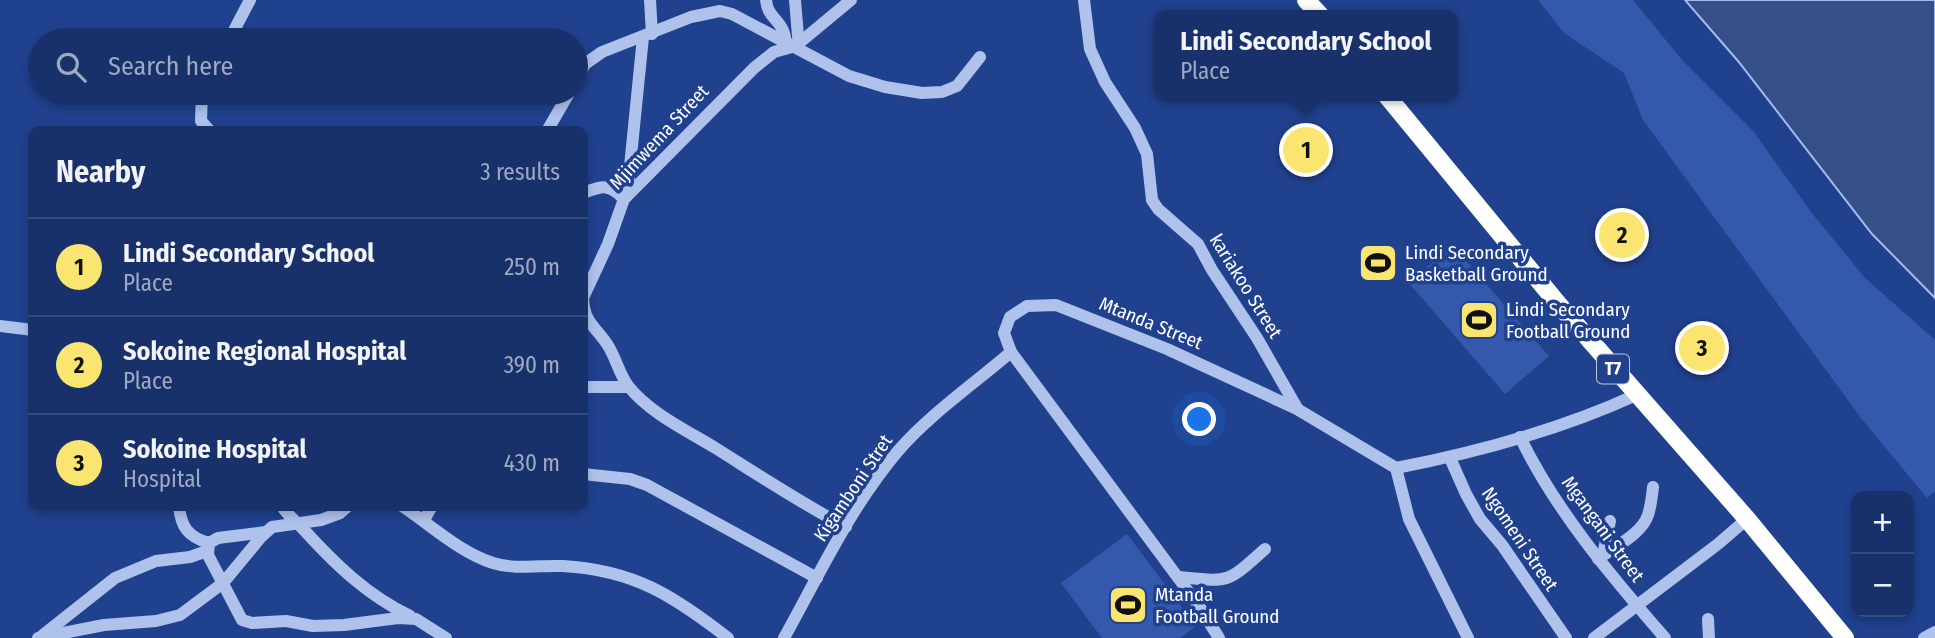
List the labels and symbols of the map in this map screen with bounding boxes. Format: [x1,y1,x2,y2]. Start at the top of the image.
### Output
street label: Mjimwema Street [605,79,714,194]
pin: 1 [1283,124,1329,176]
pin: 2 [1599,209,1645,261]
street label: kariakoo Street [1205,230,1288,343]
place label: Lindi Secondary Basketball Ground [1405,241,1548,286]
sports icon: Lindi Secondary Basketball Ground [1357,242,1399,284]
street label: Mtanda Street [1096,292,1207,354]
place label: Lindi Secondary Football Ground [1506,298,1631,343]
sports icon: Lindi Secondary Football Ground [1458,299,1500,341]
pin: 3 [1679,322,1725,374]
road number: T7 [1597,354,1629,384]
your location [1182,402,1216,436]
street label: Kigamboni Stret [809,430,898,546]
street label: Mgangani Street [1557,472,1650,587]
street label: Ngomeni Street [1477,483,1564,596]
place label: Mtanda Football Ground [1155,583,1280,628]
sports icon: Mtanda Football Ground [1107,584,1149,626]

